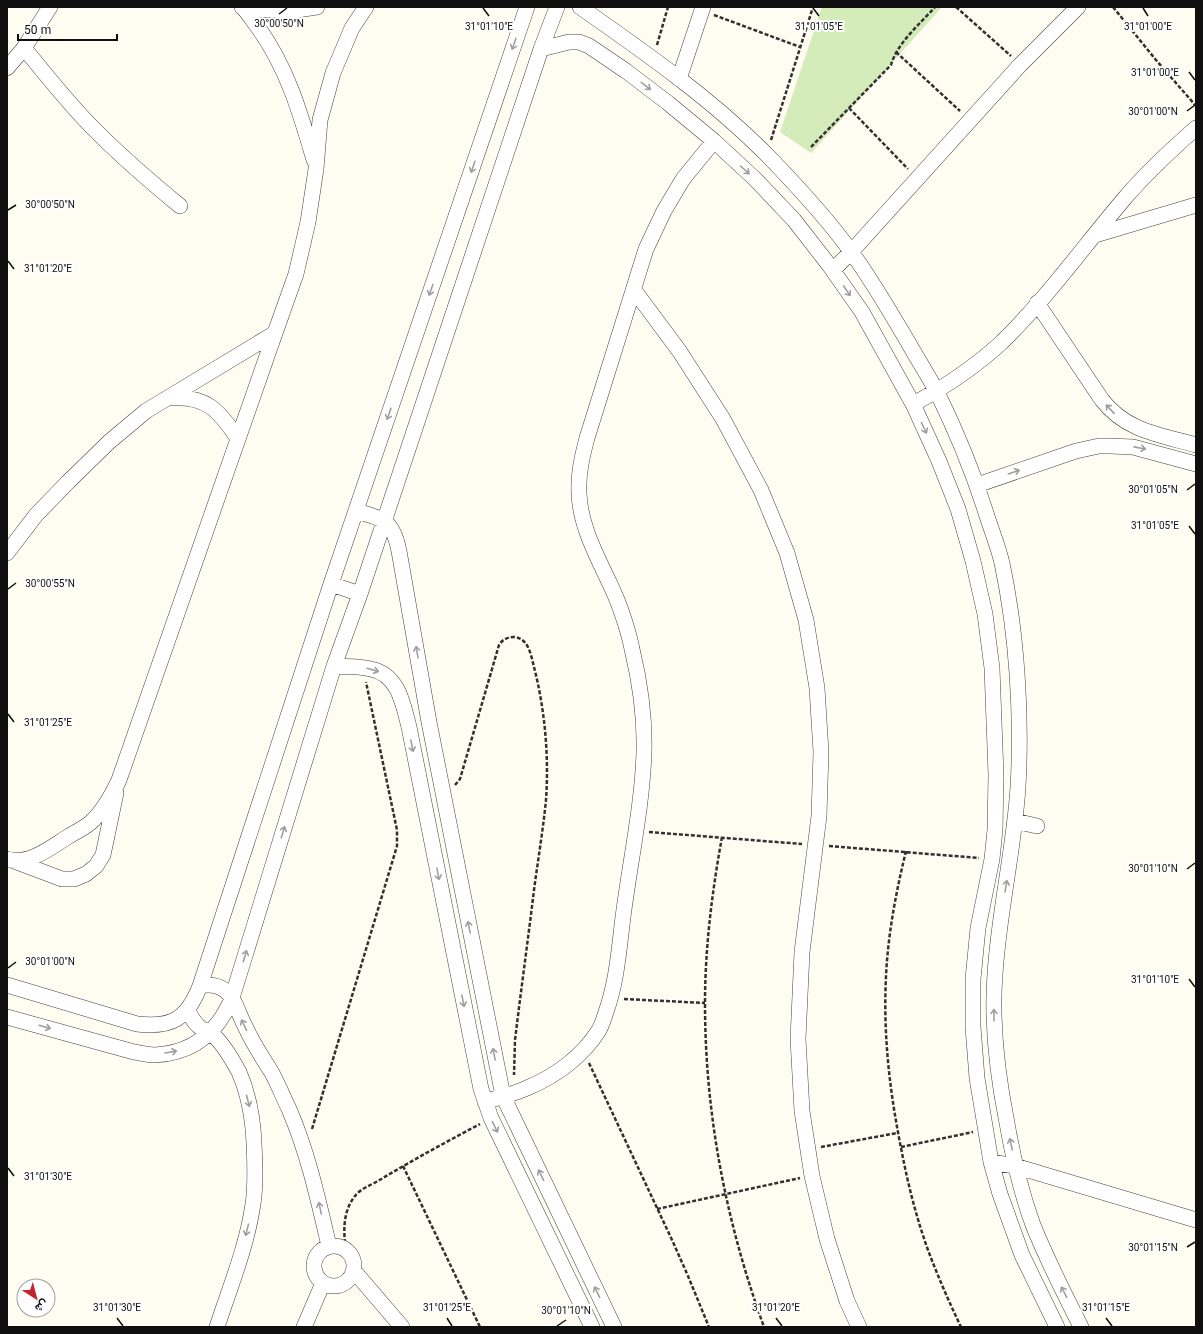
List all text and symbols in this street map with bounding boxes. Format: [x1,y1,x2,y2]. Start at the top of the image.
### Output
scale bar [18,16,117,42]
text: 30°00'50"N [254,17,304,32]
text: 31°01'10"E [465,20,513,35]
text: 31°01'05"E [795,20,843,35]
text: 31°01'00"E [1124,20,1172,35]
text: 50 m [24,22,51,40]
one-way arrow [510,37,517,50]
text: 31°01'00"E [1131,66,1179,81]
one-way arrow [641,82,652,91]
text: 30°01'00"N [1128,105,1178,120]
one-way arrow [468,161,476,173]
one-way arrow [740,165,750,174]
text: 30°00'50"N [25,198,75,213]
text: 31°01'20"E [24,262,72,277]
one-way arrow [427,284,434,297]
one-way arrow [843,285,851,296]
one-way arrow [1105,404,1114,414]
one-way arrow [385,407,393,419]
one-way arrow [921,422,928,434]
one-way arrow [1133,445,1146,453]
one-way arrow [1007,468,1020,475]
text: 30°01'05"N [1128,483,1178,498]
text: 31°01'05"E [1131,519,1179,534]
text: 30°00'55"N [25,577,75,592]
one-way arrow [413,646,421,659]
one-way arrow [366,667,379,674]
text: 31°01'25"E [24,716,72,731]
one-way arrow [409,740,417,753]
one-way arrow [280,826,287,839]
text: 30°01'10"N [1128,862,1178,877]
one-way arrow [434,867,442,880]
one-way arrow [1003,880,1011,893]
one-way arrow [465,921,473,934]
one-way arrow [242,950,249,963]
text: 30°01'00"N [25,955,75,970]
text: 31°01'10"E [1131,973,1179,988]
one-way arrow [460,995,468,1008]
one-way arrow [990,1009,998,1022]
one-way arrow [240,1019,247,1031]
one-way arrow [38,1024,51,1031]
one-way arrow [164,1048,177,1056]
one-way arrow [490,1048,498,1061]
one-way arrow [245,1094,252,1107]
one-way arrow [492,1121,499,1133]
one-way arrow [1006,1138,1014,1151]
one-way arrow [537,1169,544,1181]
text: 31°01'30"E [24,1170,72,1185]
one-way arrow [316,1202,324,1215]
one-way arrow [243,1223,251,1236]
text: 30°01'15"N [1128,1241,1178,1256]
north arrow [16,1278,56,1318]
one-way arrow [593,1286,600,1298]
one-way arrow [1059,1286,1067,1298]
text: ش [31,1294,51,1316]
text: 31°01'30"E [93,1301,141,1316]
text: 31°01'25"E [423,1301,471,1316]
text: 31°01'20"E [752,1301,800,1316]
text: 31°01'15"E [1082,1301,1130,1316]
text: 30°01'10"N [541,1304,591,1319]

